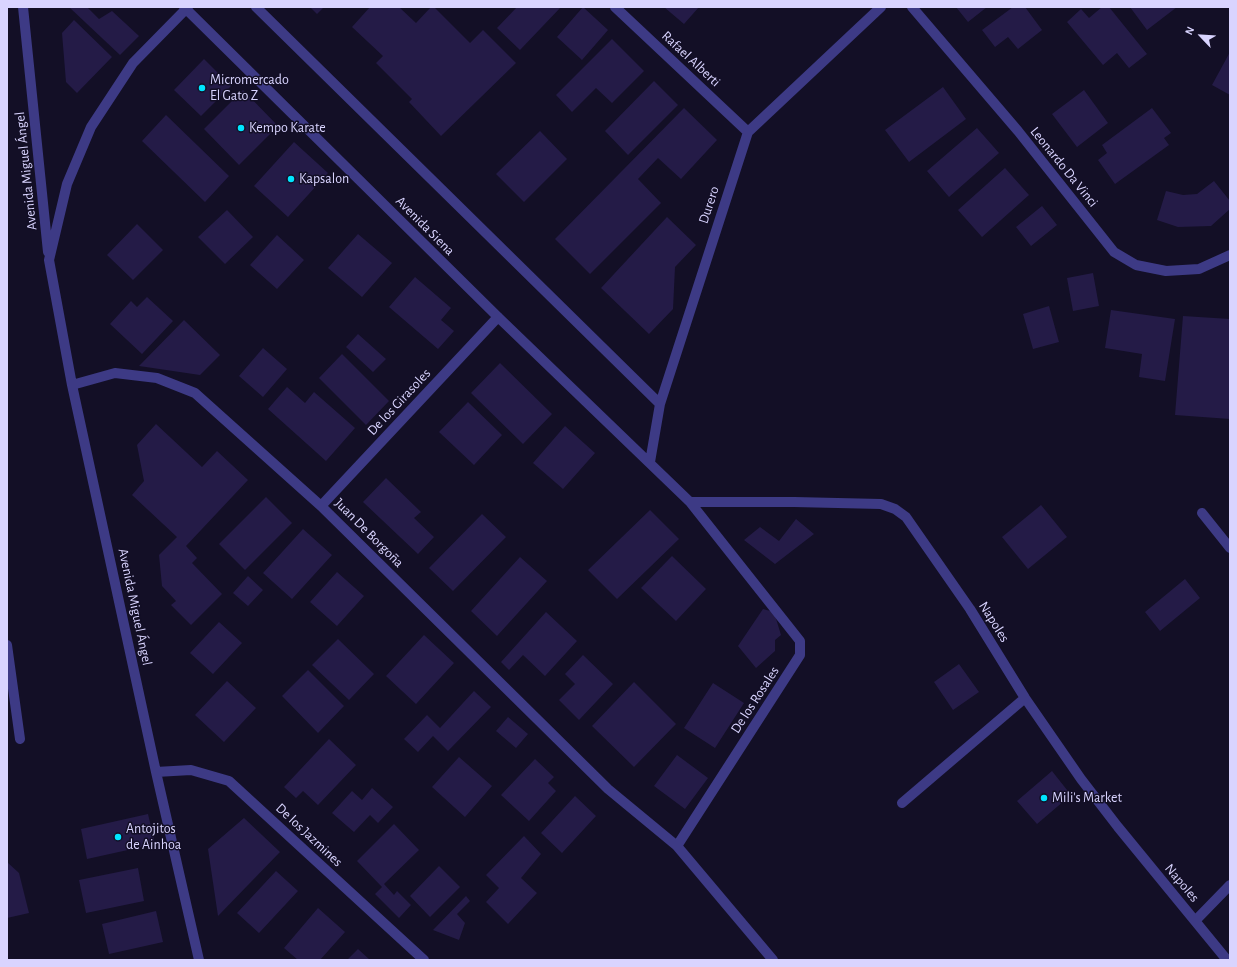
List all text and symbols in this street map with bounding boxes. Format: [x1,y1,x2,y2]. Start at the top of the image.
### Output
north arrow [1181,16,1221,56]
text: N [1183,25,1196,37]
street label: Rafael Alberti [658,28,724,90]
place label: Micromercado El Gato Z [210,72,289,104]
marker: Micromercado El Gato Z [197,83,207,93]
street label: Avenida Miguel Ángel [11,111,41,231]
place label: Kempo Karate [249,120,326,136]
marker: Kempo Karate [236,123,246,133]
street label: Leonardo Da Vinci [1027,123,1101,211]
place label: Kapsalon [299,171,349,187]
marker: Kapsalon [286,174,296,184]
street label: Durero [695,184,723,226]
street label: Avenida Siena [392,193,458,259]
street label: De los Girasoles [364,365,434,439]
street label: Juan De Borgoña [331,495,407,571]
street label: Avenida Miguel Ángel [114,547,156,667]
street label: Napoles [975,599,1013,645]
street label: De los Rosales [727,663,783,737]
place label: Mili's Market [1052,790,1122,806]
marker: Mili's Market [1039,793,1049,803]
street label: De los Jazmines [272,800,346,870]
place label: Antojitos de Ainhoa [126,821,181,854]
marker: Antojitos de Ainhoa [113,832,123,842]
street label: Napoles [1161,860,1203,906]

